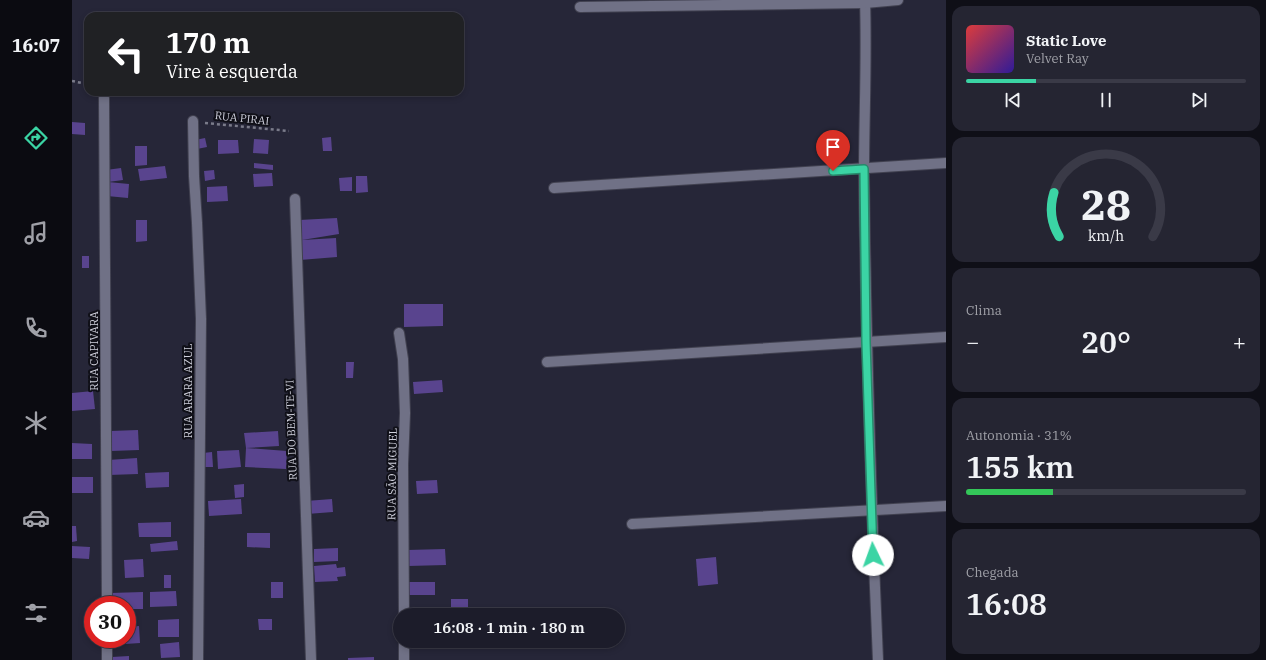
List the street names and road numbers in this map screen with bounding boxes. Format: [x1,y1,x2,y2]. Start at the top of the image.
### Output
street label: RUA PIRAI [214,108,270,128]
street label: RUA CAPIVARA [87,311,101,391]
street label: RUA ARARA AZUL [181,344,195,438]
street label: RUA DO BEM-TE-VI [282,379,300,480]
street label: RUA SÃO MIGUEL [384,428,400,520]

